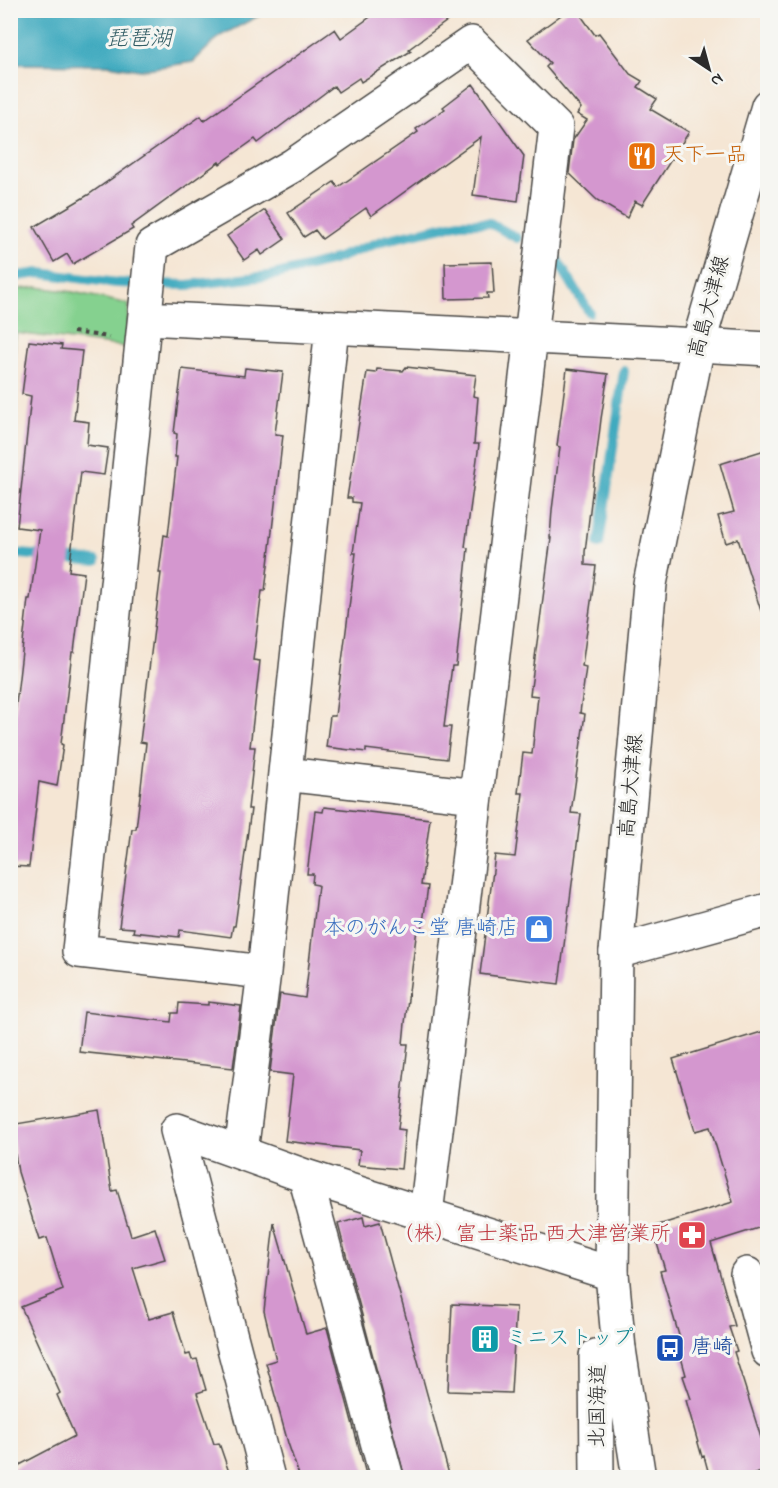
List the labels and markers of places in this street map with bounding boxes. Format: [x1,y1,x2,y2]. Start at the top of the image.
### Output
restaurant icon: 天下一品 [626,140,658,172]
place label: 天下一品 [663,141,747,171]
shop icon: 本のがんこ堂 唐崎店 [523,913,555,945]
place label: 本のがんこ堂 唐崎店 [324,914,518,944]
pharmacy icon: （株）富士薬品 西大津営業所 [676,1219,708,1251]
place label: （株）富士薬品 西大津営業所 [393,1220,671,1250]
building icon: ミニストップ [469,1323,501,1355]
place label: ミニストップ [506,1324,634,1354]
bus stop icon: 唐崎 [654,1332,686,1364]
place label: 唐崎 [691,1333,733,1363]

